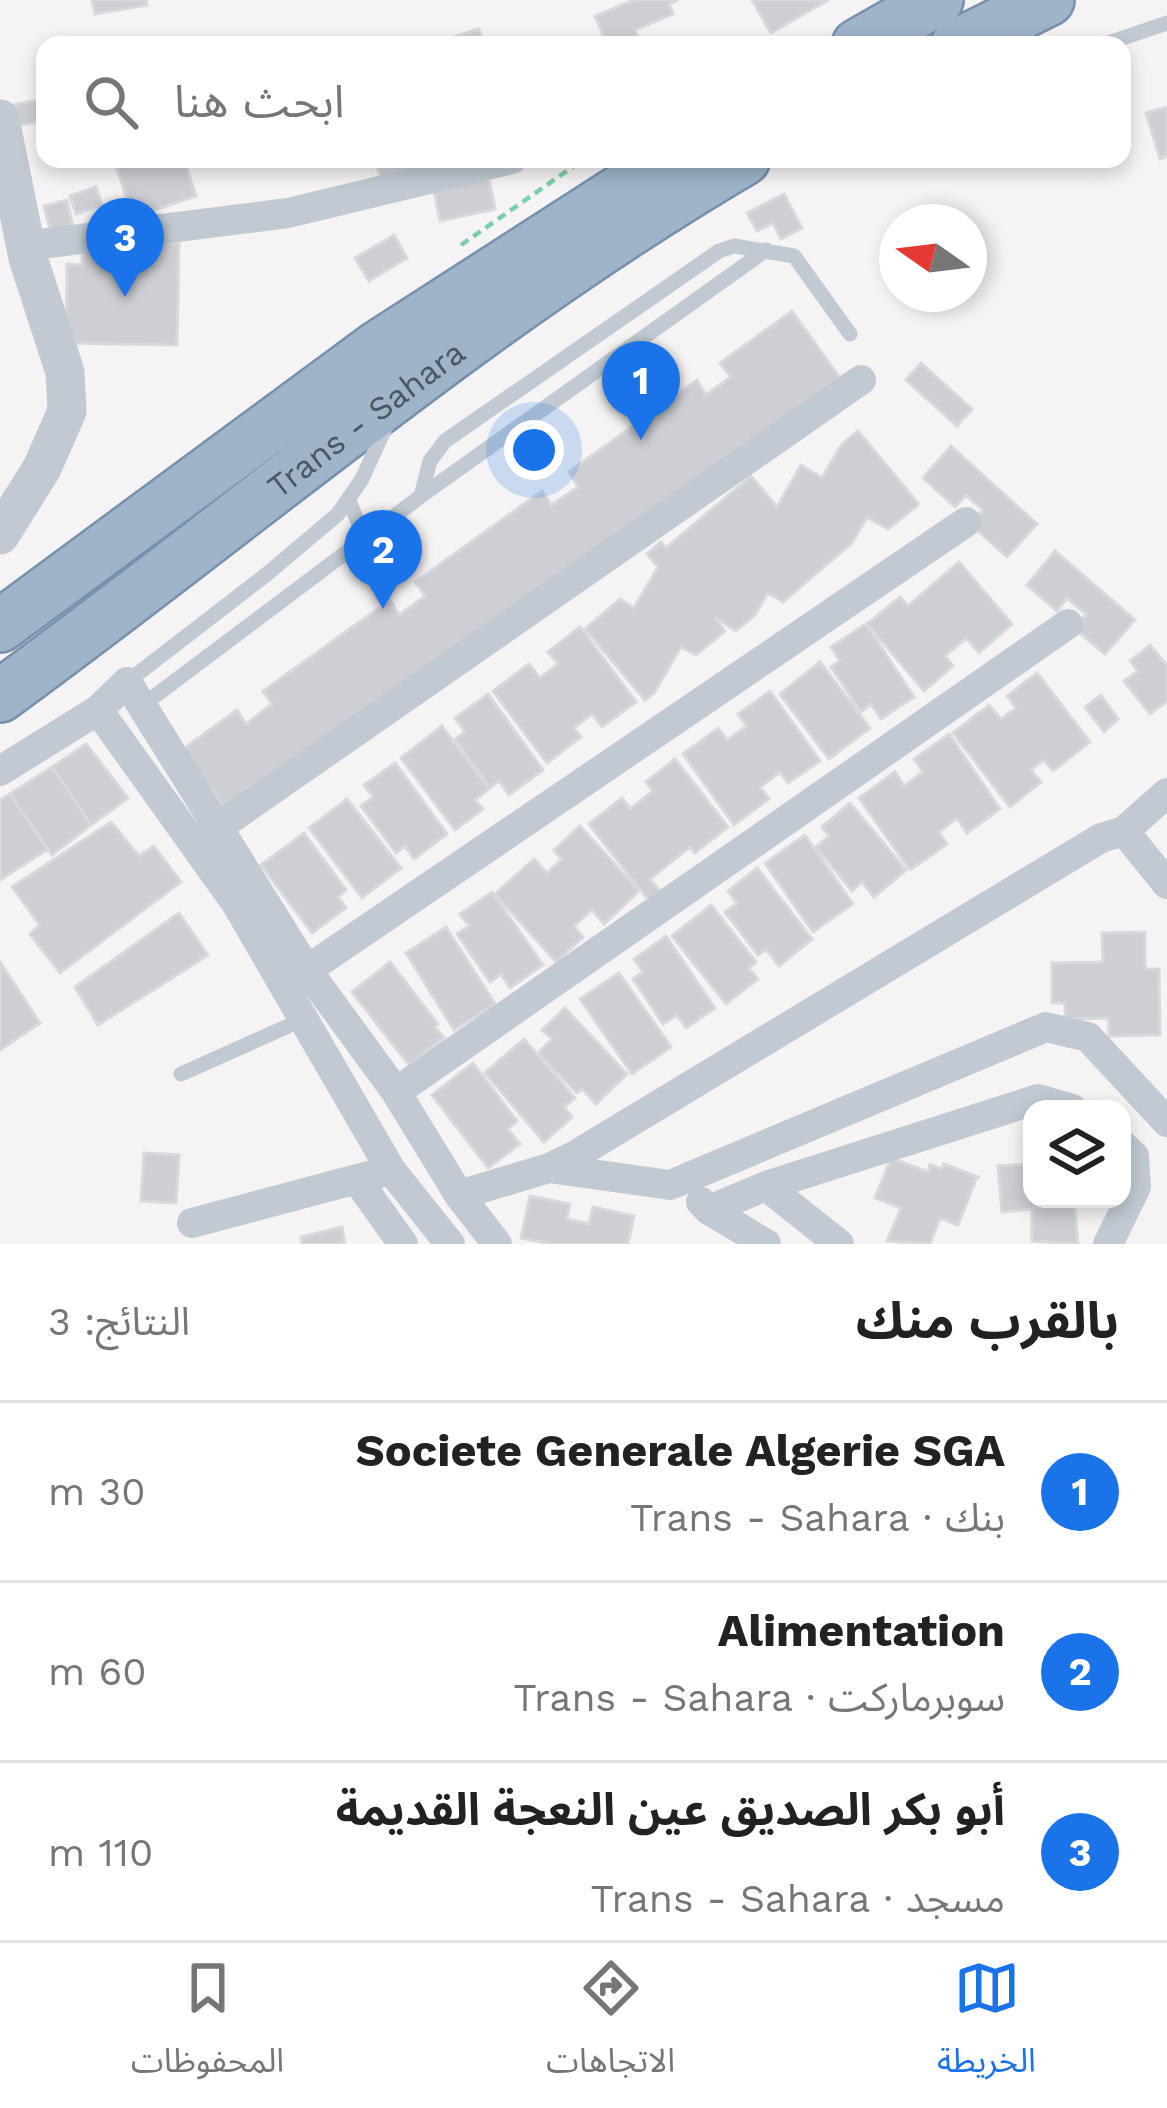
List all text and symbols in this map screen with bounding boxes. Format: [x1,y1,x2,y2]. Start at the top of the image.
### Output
search box [36,36,1131,168]
icon: search [78,69,144,135]
text: ابحث هنا [174,75,344,128]
pin: 3 [86,198,164,297]
north arrow [879,204,987,312]
street label: Trans - Sahara [259,332,472,506]
pin: 1 [602,341,680,440]
your location [504,420,564,480]
pin: 2 [344,510,422,609]
map controls [1023,1100,1131,1208]
button: layers [1023,1100,1131,1208]
text: بالقرب منك [856,1291,1119,1350]
text: النتائج: 3 [48,1299,190,1344]
text: Societe Generale Algerie SGA [356,1424,1005,1477]
text: 30 m [48,1469,145,1514]
text: 1 [1072,1469,1088,1514]
text: بنك · Trans - Sahara [630,1495,1005,1540]
text: Alimentation [718,1604,1005,1657]
text: 60 m [48,1649,146,1694]
text: 2 [1068,1649,1092,1694]
text: سوبرماركت · Trans - Sahara [513,1675,1005,1720]
text: أبو بكر الصديق عين النعجة القديمة [336,1783,1005,1836]
text: 110 m [48,1830,153,1875]
text: 3 [1068,1830,1092,1875]
text: مسجد · Trans - Sahara [591,1876,1005,1921]
tab: المحفوظات [131,1955,284,2096]
tab: الاتجاهات [546,1955,675,2096]
tab: الخريطة [937,1955,1036,2096]

